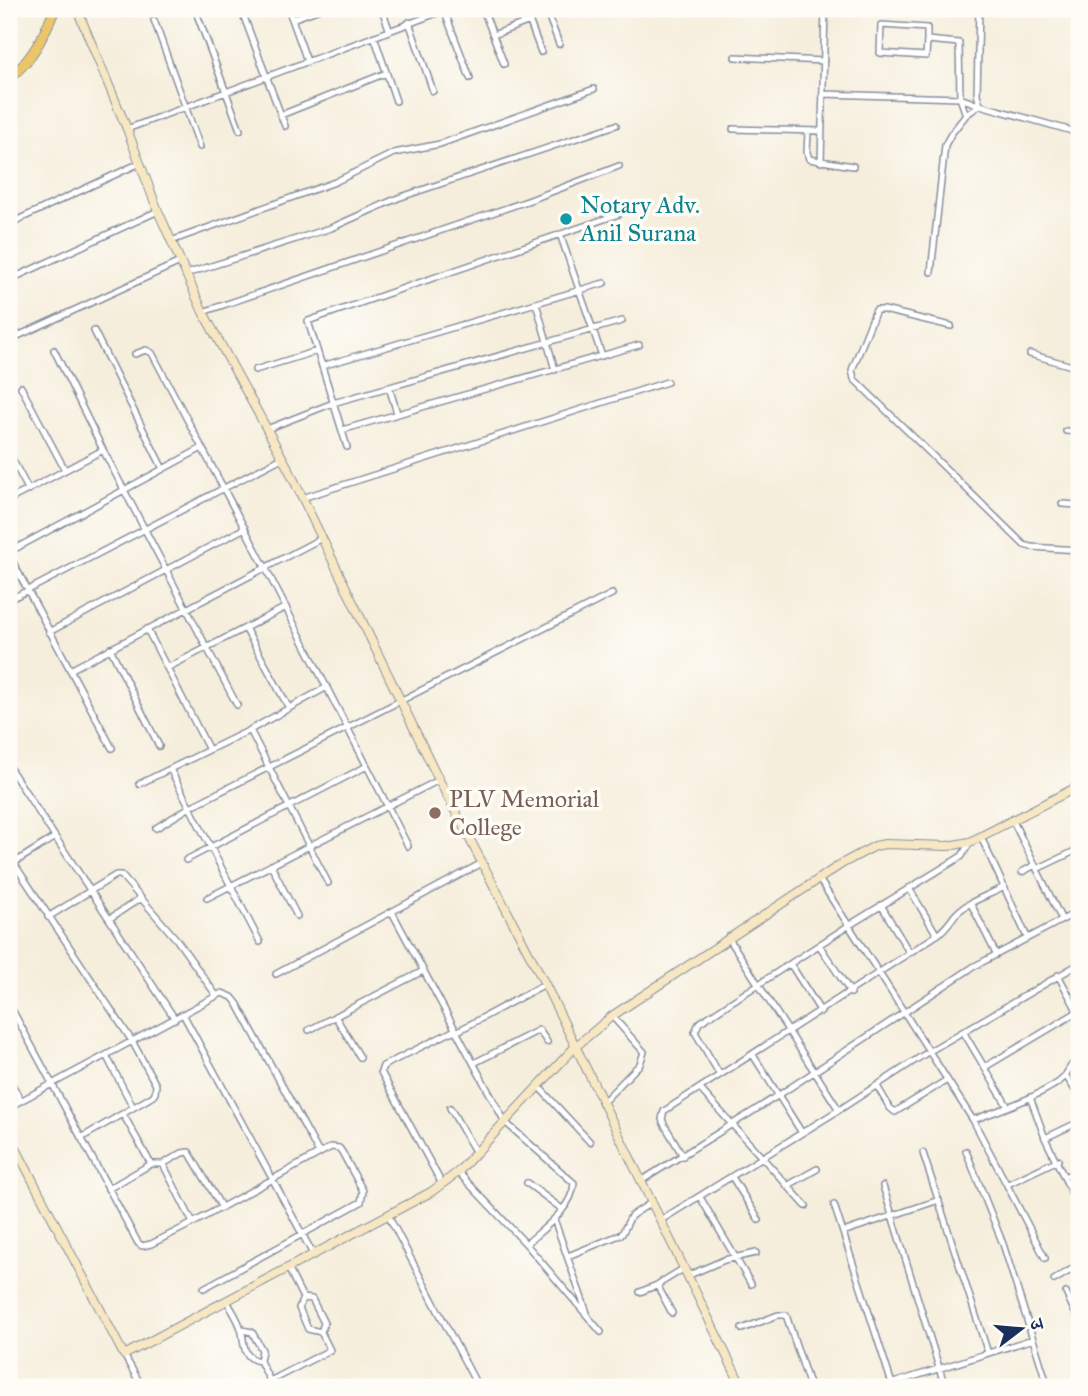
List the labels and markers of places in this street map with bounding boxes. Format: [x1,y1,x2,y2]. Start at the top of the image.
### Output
place label: Notary Adv. Anil Surana [579,190,700,248]
marker: Notary Adv. Anil Surana [558,211,574,227]
place label: PLV Memorial College [449,784,600,842]
marker: PLV Memorial College [427,805,443,821]

